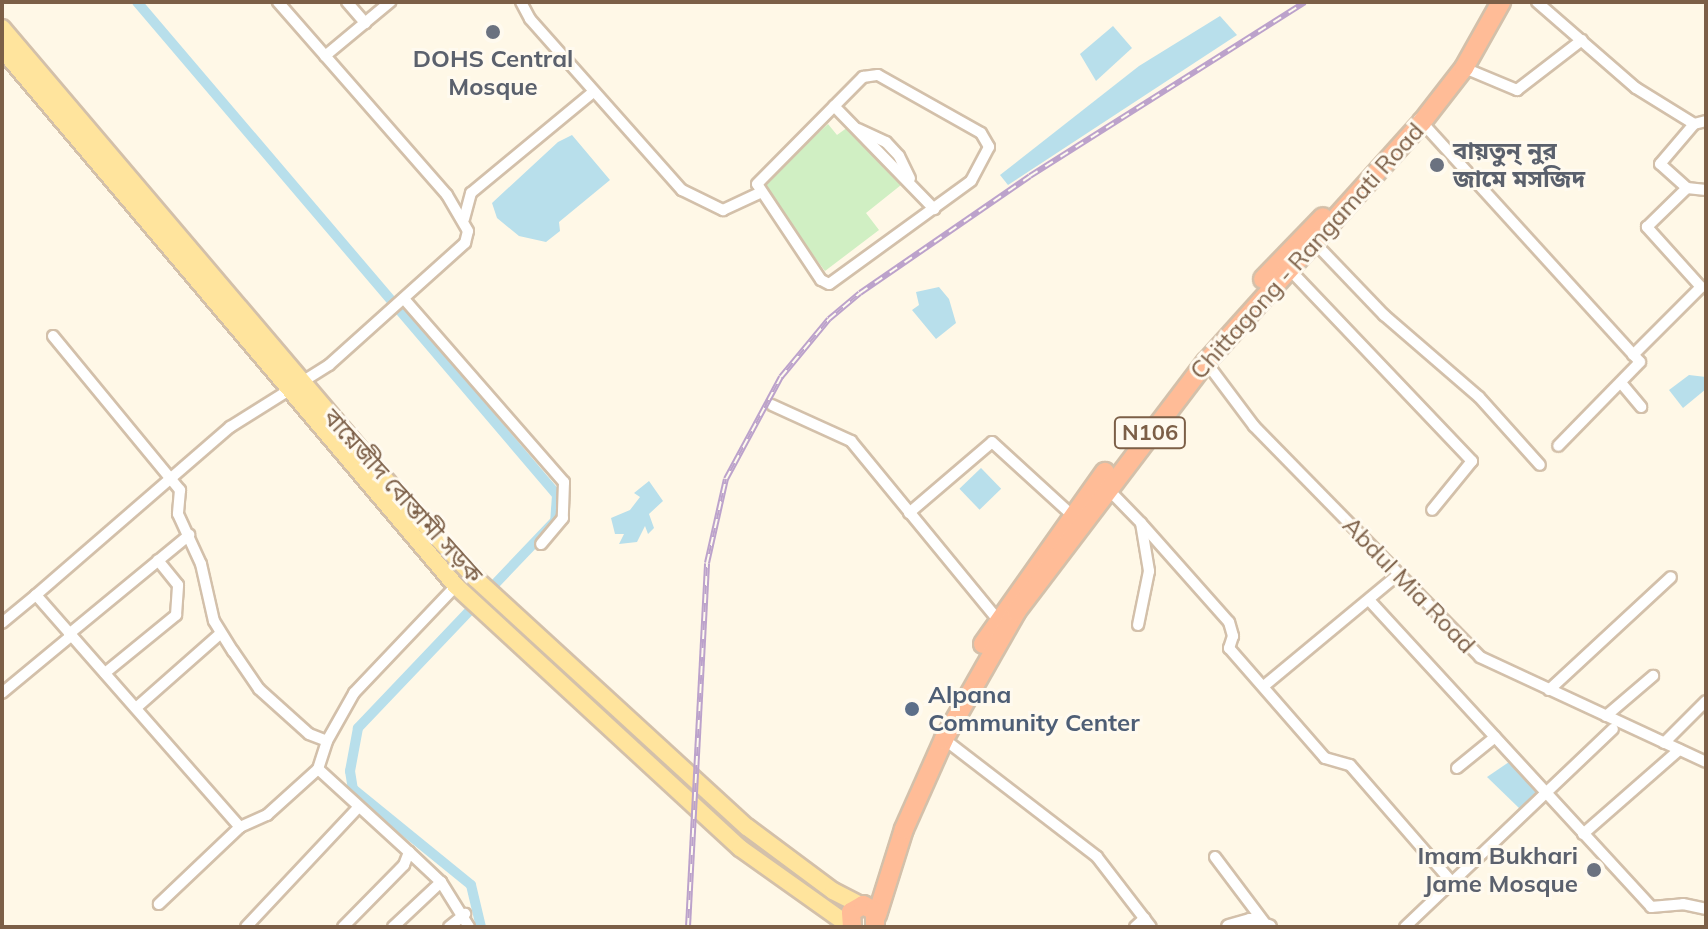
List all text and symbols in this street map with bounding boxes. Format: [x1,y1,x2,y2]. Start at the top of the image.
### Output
marker: DOHS Central Mosque [484,23,502,41]
place label: DOHS Central Mosque [413,45,573,101]
street label: Chittagong - Rangamati Road [1184,117,1430,385]
place label: বায়তুন্ নুর জামে মসজিদ [1453,137,1585,193]
marker: বায়তুন্ নুর জামে মসজিদ [1428,156,1446,174]
street label: বায়েজীদ বোস্তামী সড়ক [317,403,489,589]
road number: N106 [1112,415,1188,451]
street label: Abdul Mia Road [1337,511,1481,659]
place label: Alpana Community Center [928,681,1140,737]
marker: Alpana Community Center [903,700,921,718]
place label: Imam Bukhari Jame Mosque [1417,842,1578,898]
marker: Imam Bukhari Jame Mosque [1585,861,1603,879]

